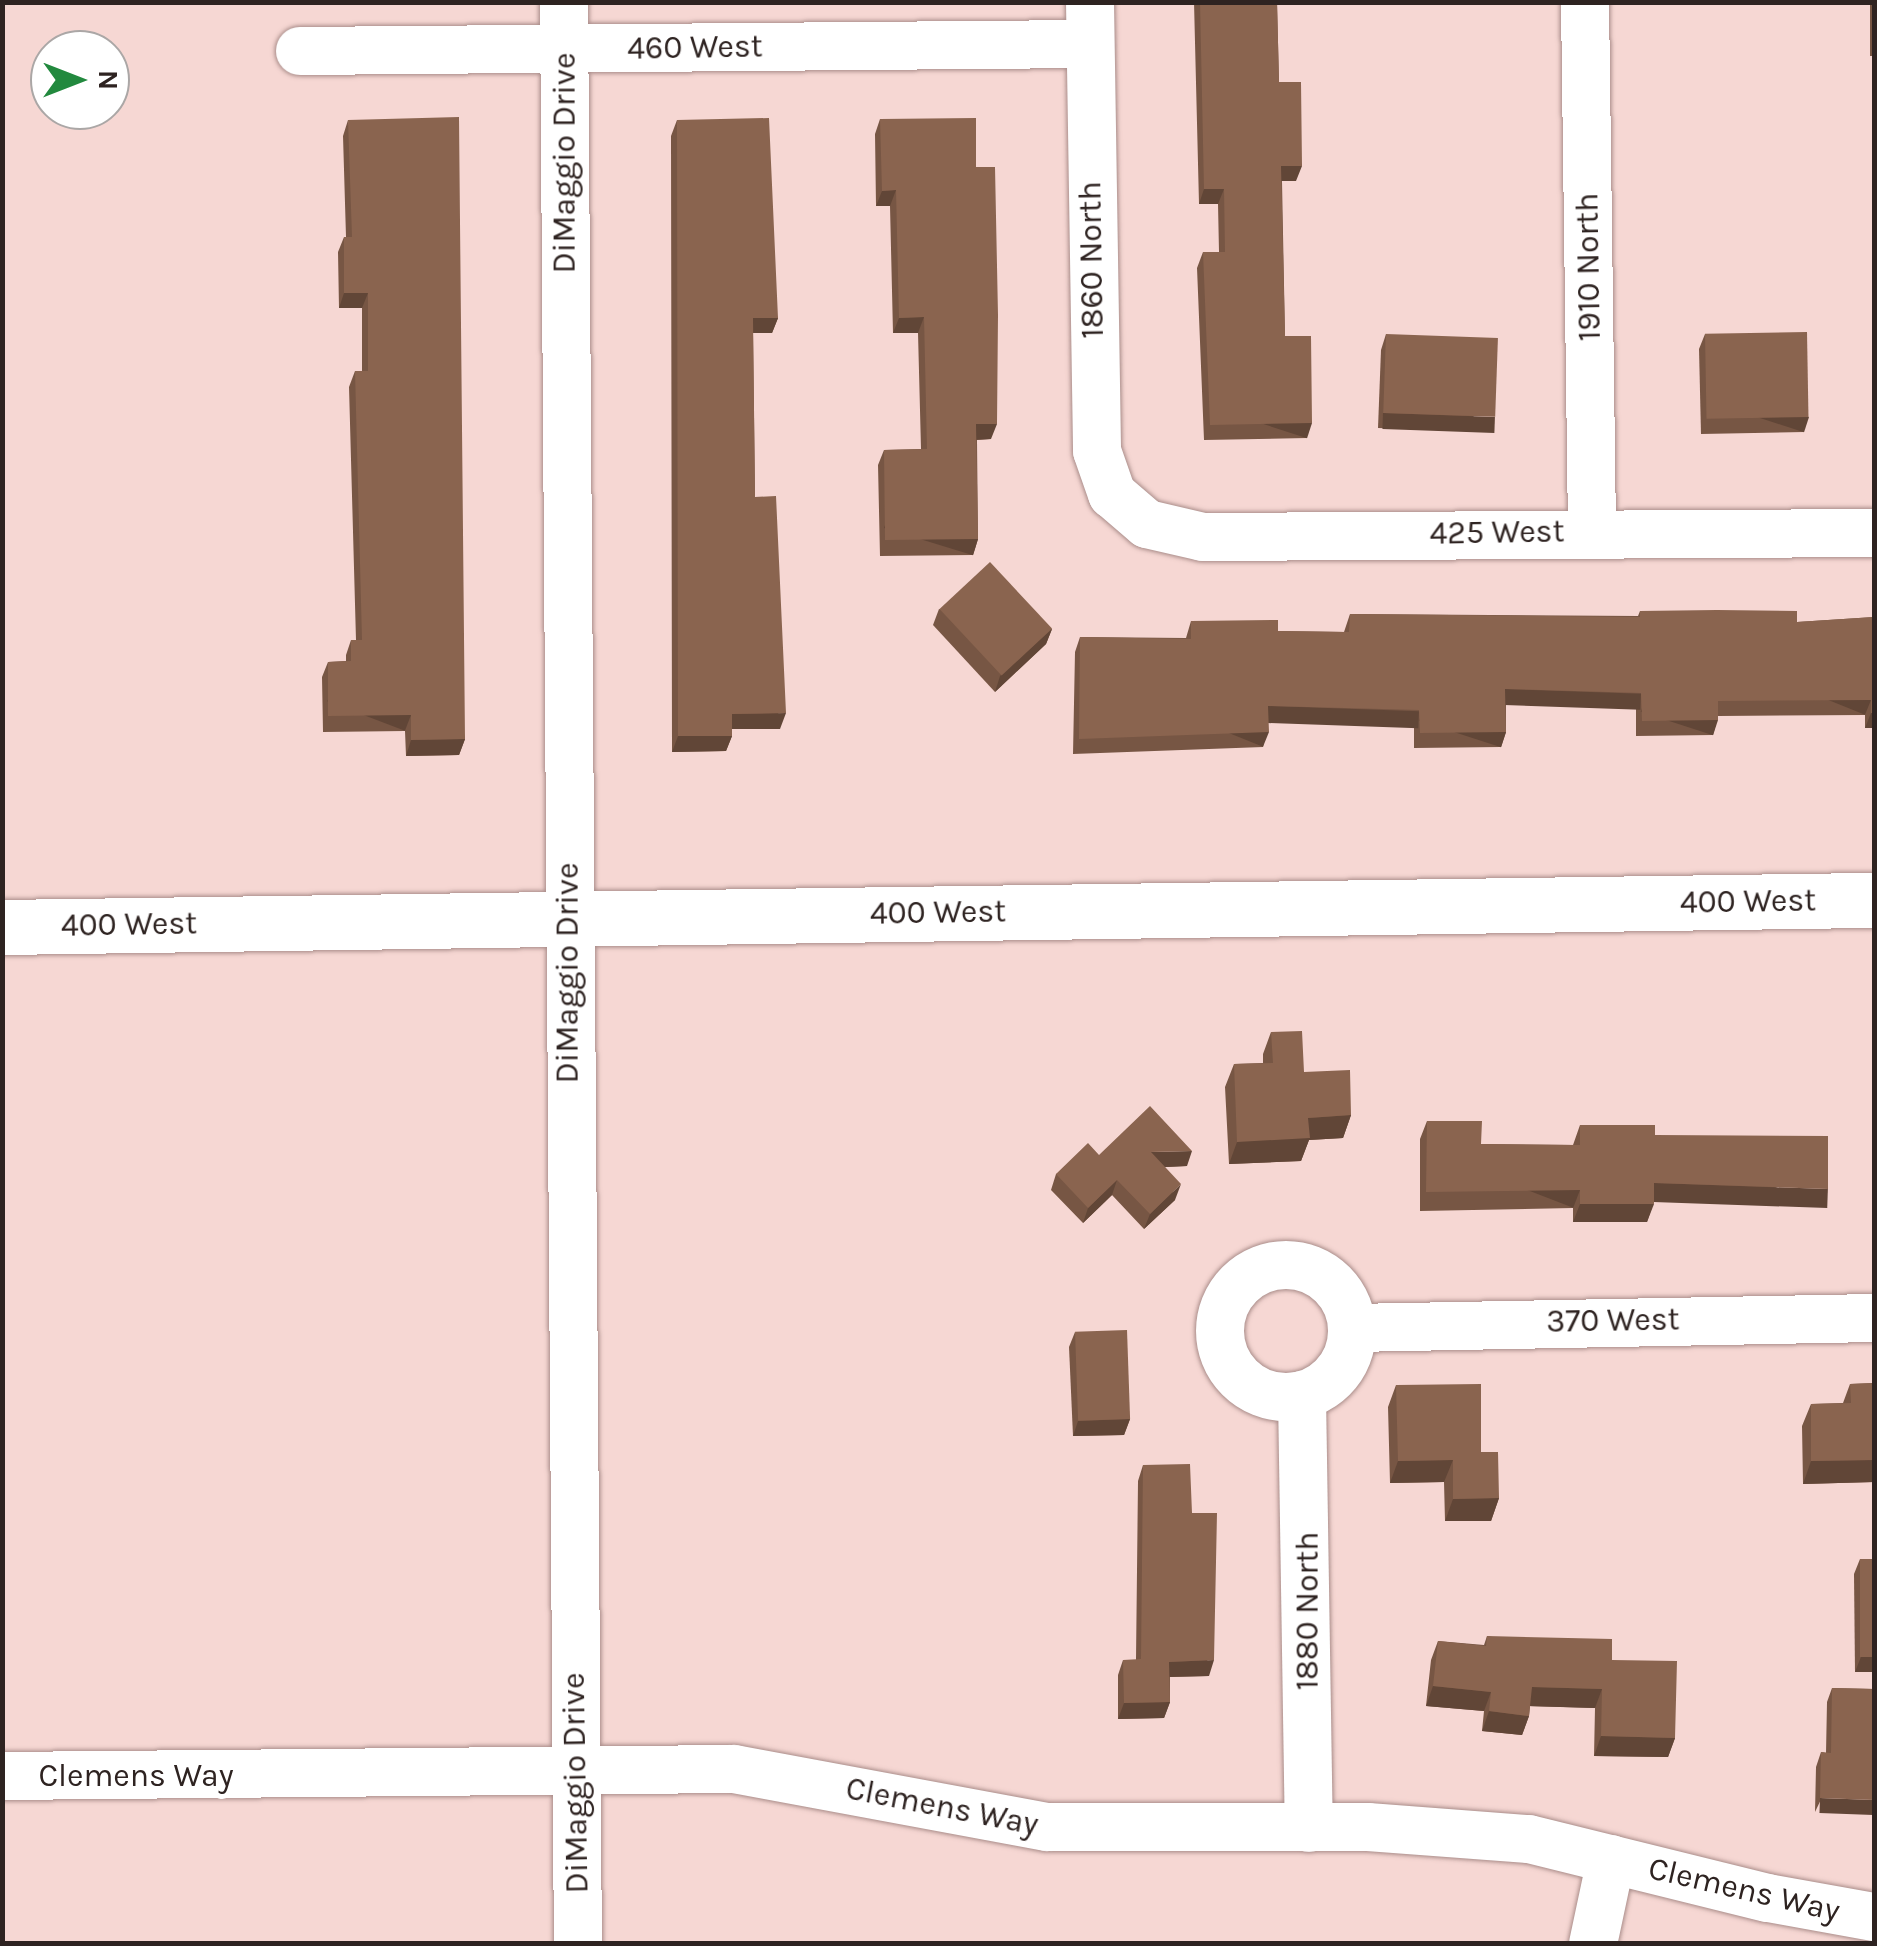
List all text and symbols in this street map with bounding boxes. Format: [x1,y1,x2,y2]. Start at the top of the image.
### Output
street label: 460 West [627,28,763,68]
north arrow [30,30,130,130]
street label: DiMaggio Drive [546,53,584,273]
text: N [92,70,125,90]
street label: 1860 North [1071,181,1113,339]
street label: 1910 North [1569,192,1609,342]
street label: 425 West [1429,513,1565,553]
street label: DiMaggio Drive [549,863,587,1083]
street label: 400 West [1680,882,1816,922]
street label: 400 West [870,893,1006,933]
street label: 400 West [61,905,197,945]
street label: 370 West [1546,1301,1680,1341]
street label: 1880 North [1289,1532,1327,1690]
street label: DiMaggio Drive [555,1672,597,1894]
street label: Clemens Way [38,1757,234,1795]
street label: Clemens Way [843,1770,1041,1844]
street label: Clemens Way [1645,1849,1843,1931]

